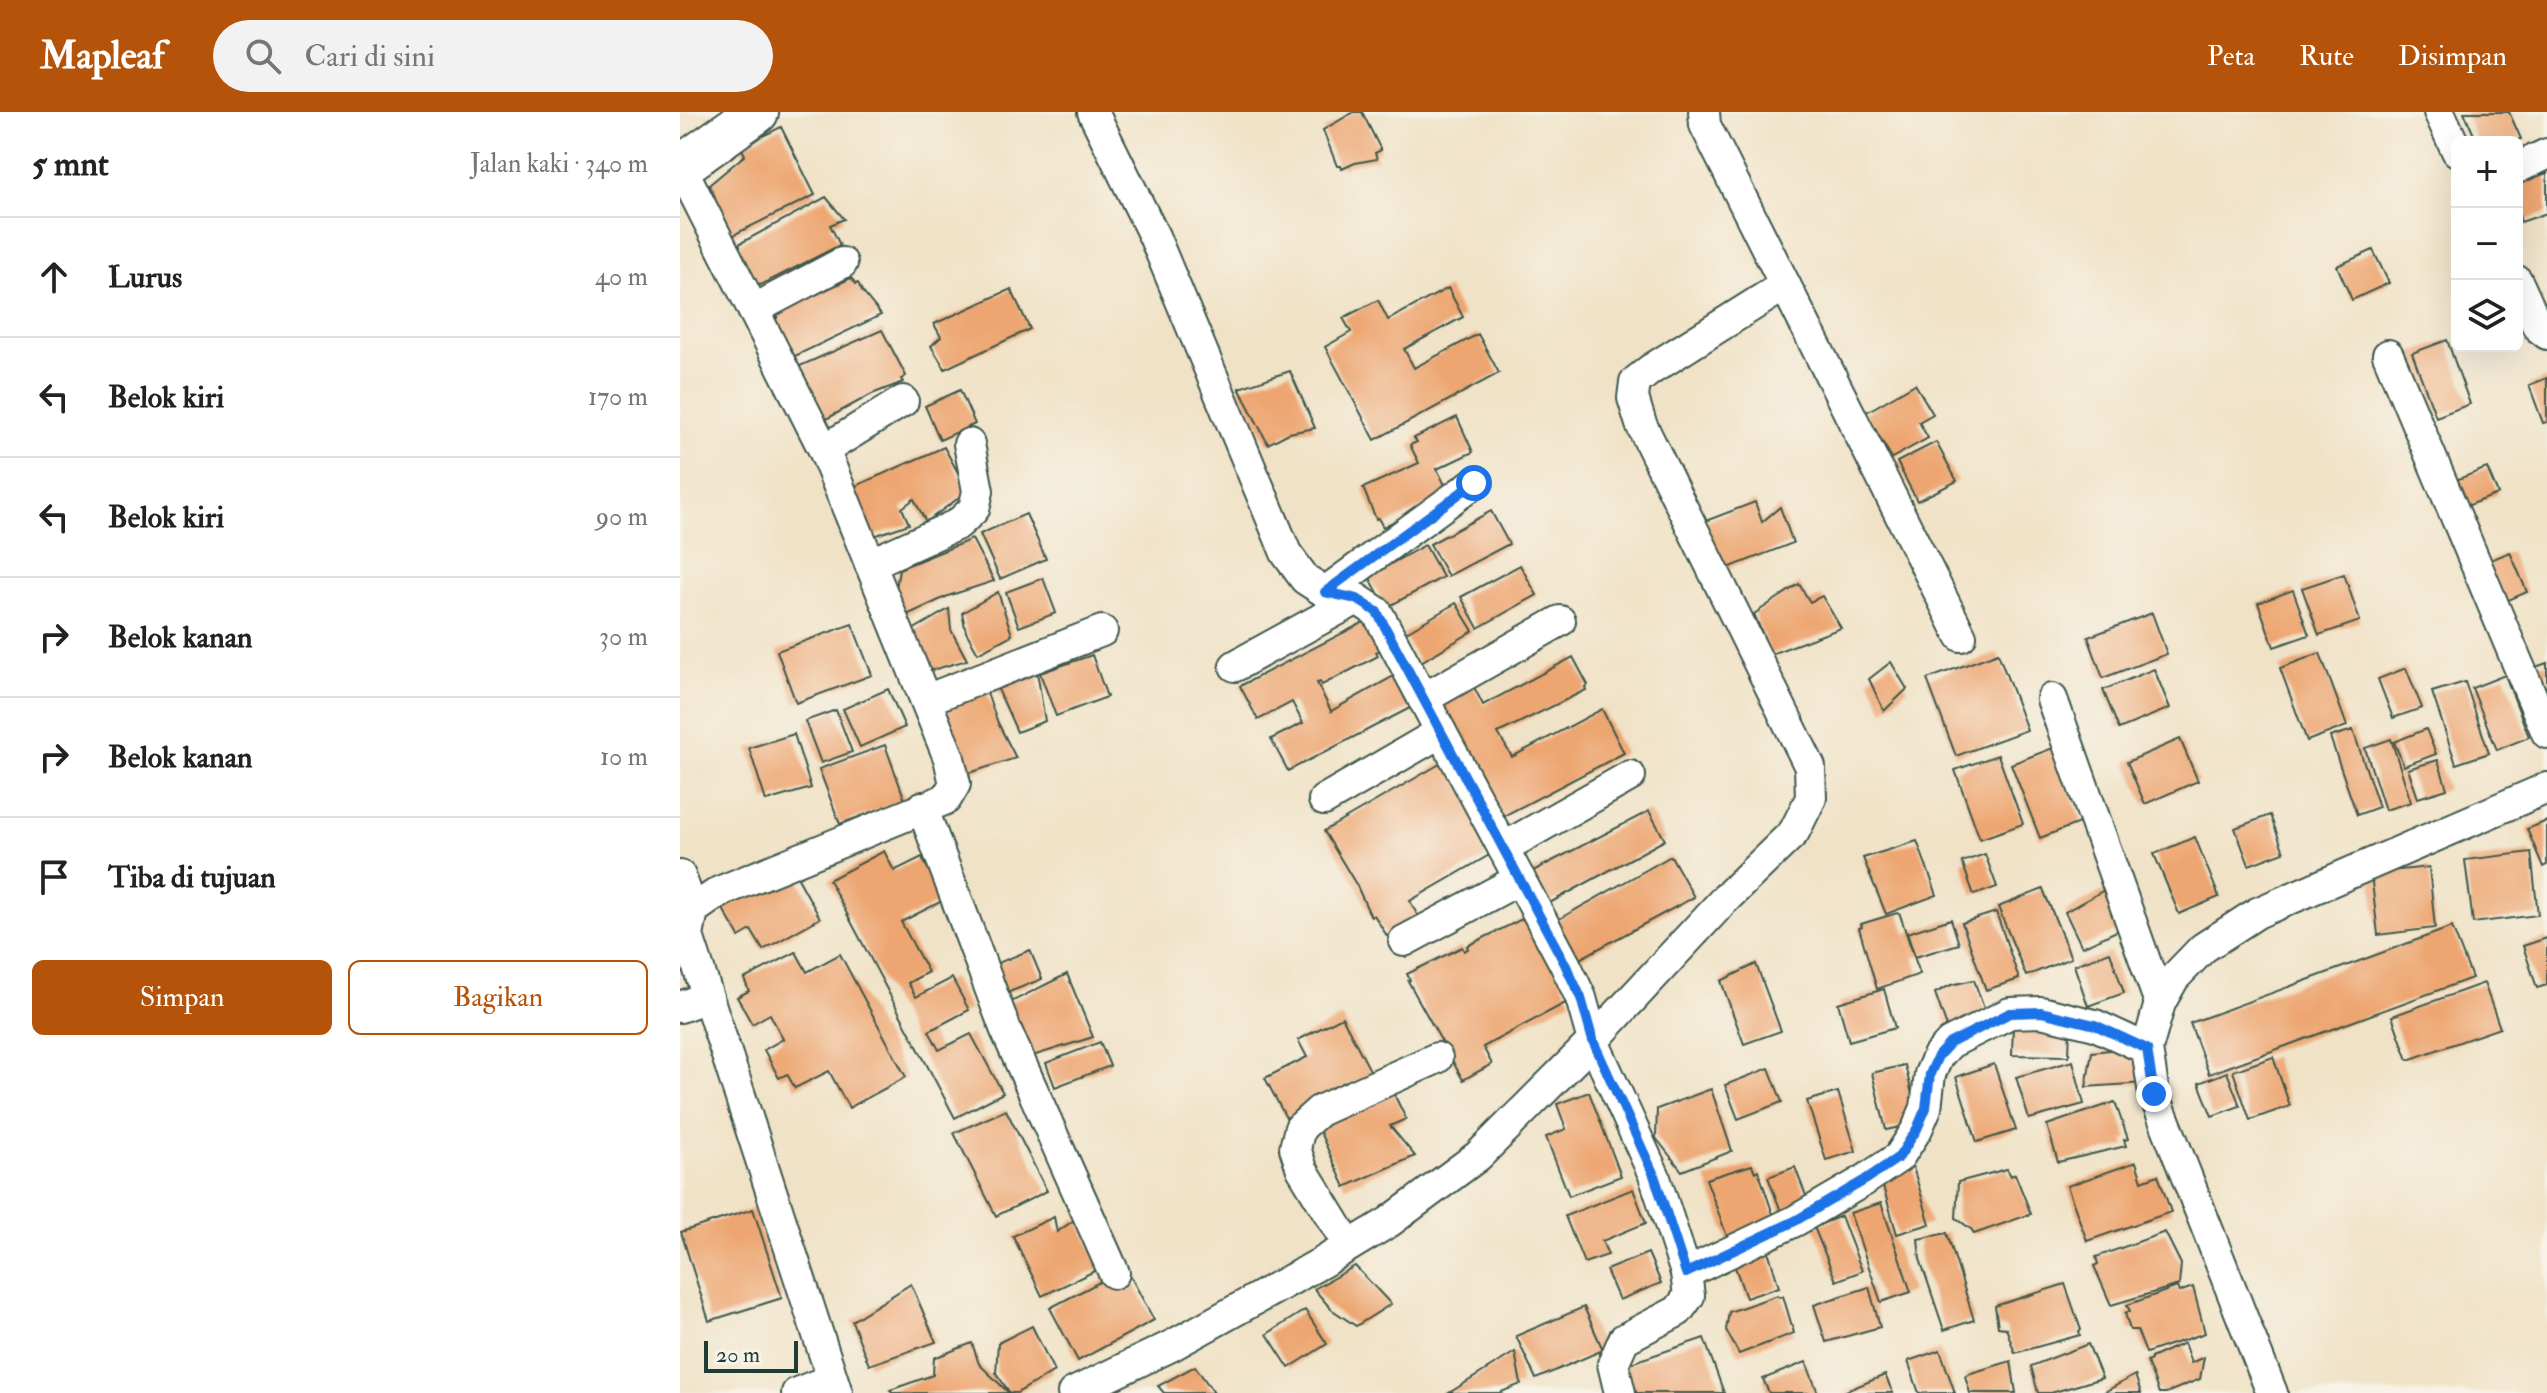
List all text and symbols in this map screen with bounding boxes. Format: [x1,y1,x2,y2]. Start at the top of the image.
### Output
search box [213,20,773,92]
text: Mapleaf [40,32,165,80]
icon: search [241,34,285,78]
text: Cari di sini [305,38,435,75]
text: Peta [2207,39,2255,74]
text: Rute [2299,39,2354,74]
text: Disimpan [2398,39,2507,74]
map controls [2451,136,2523,352]
button: + [2451,136,2523,208]
text: 5 mnt [32,143,109,186]
text: Jalan kaki · 340 m [470,148,648,180]
button: − [2451,208,2523,280]
icon: ahead [32,255,76,299]
text: Lurus [108,259,182,296]
text: 40 m [595,261,648,293]
button: layers [2451,280,2523,352]
icon: left [32,375,76,419]
text: Belok kiri [108,379,224,416]
text: 170 m [588,381,648,413]
route start [1456,465,1492,501]
icon: left [32,495,76,539]
text: Belok kiri [108,499,224,536]
text: 90 m [596,501,648,533]
icon: right [32,615,76,659]
text: Belok kanan [108,619,252,656]
text: 30 m [599,621,648,653]
icon: right [32,735,76,779]
text: Belok kanan [108,739,252,776]
text: 10 m [600,741,648,773]
icon: arrive [32,855,76,899]
text: Tiba di tujuan [108,859,276,896]
button: Simpan [32,960,332,1035]
button: Bagikan [348,960,648,1035]
route end [2136,1076,2172,1112]
scale bar [704,1337,798,1373]
text: 20 m [716,1341,760,1369]

